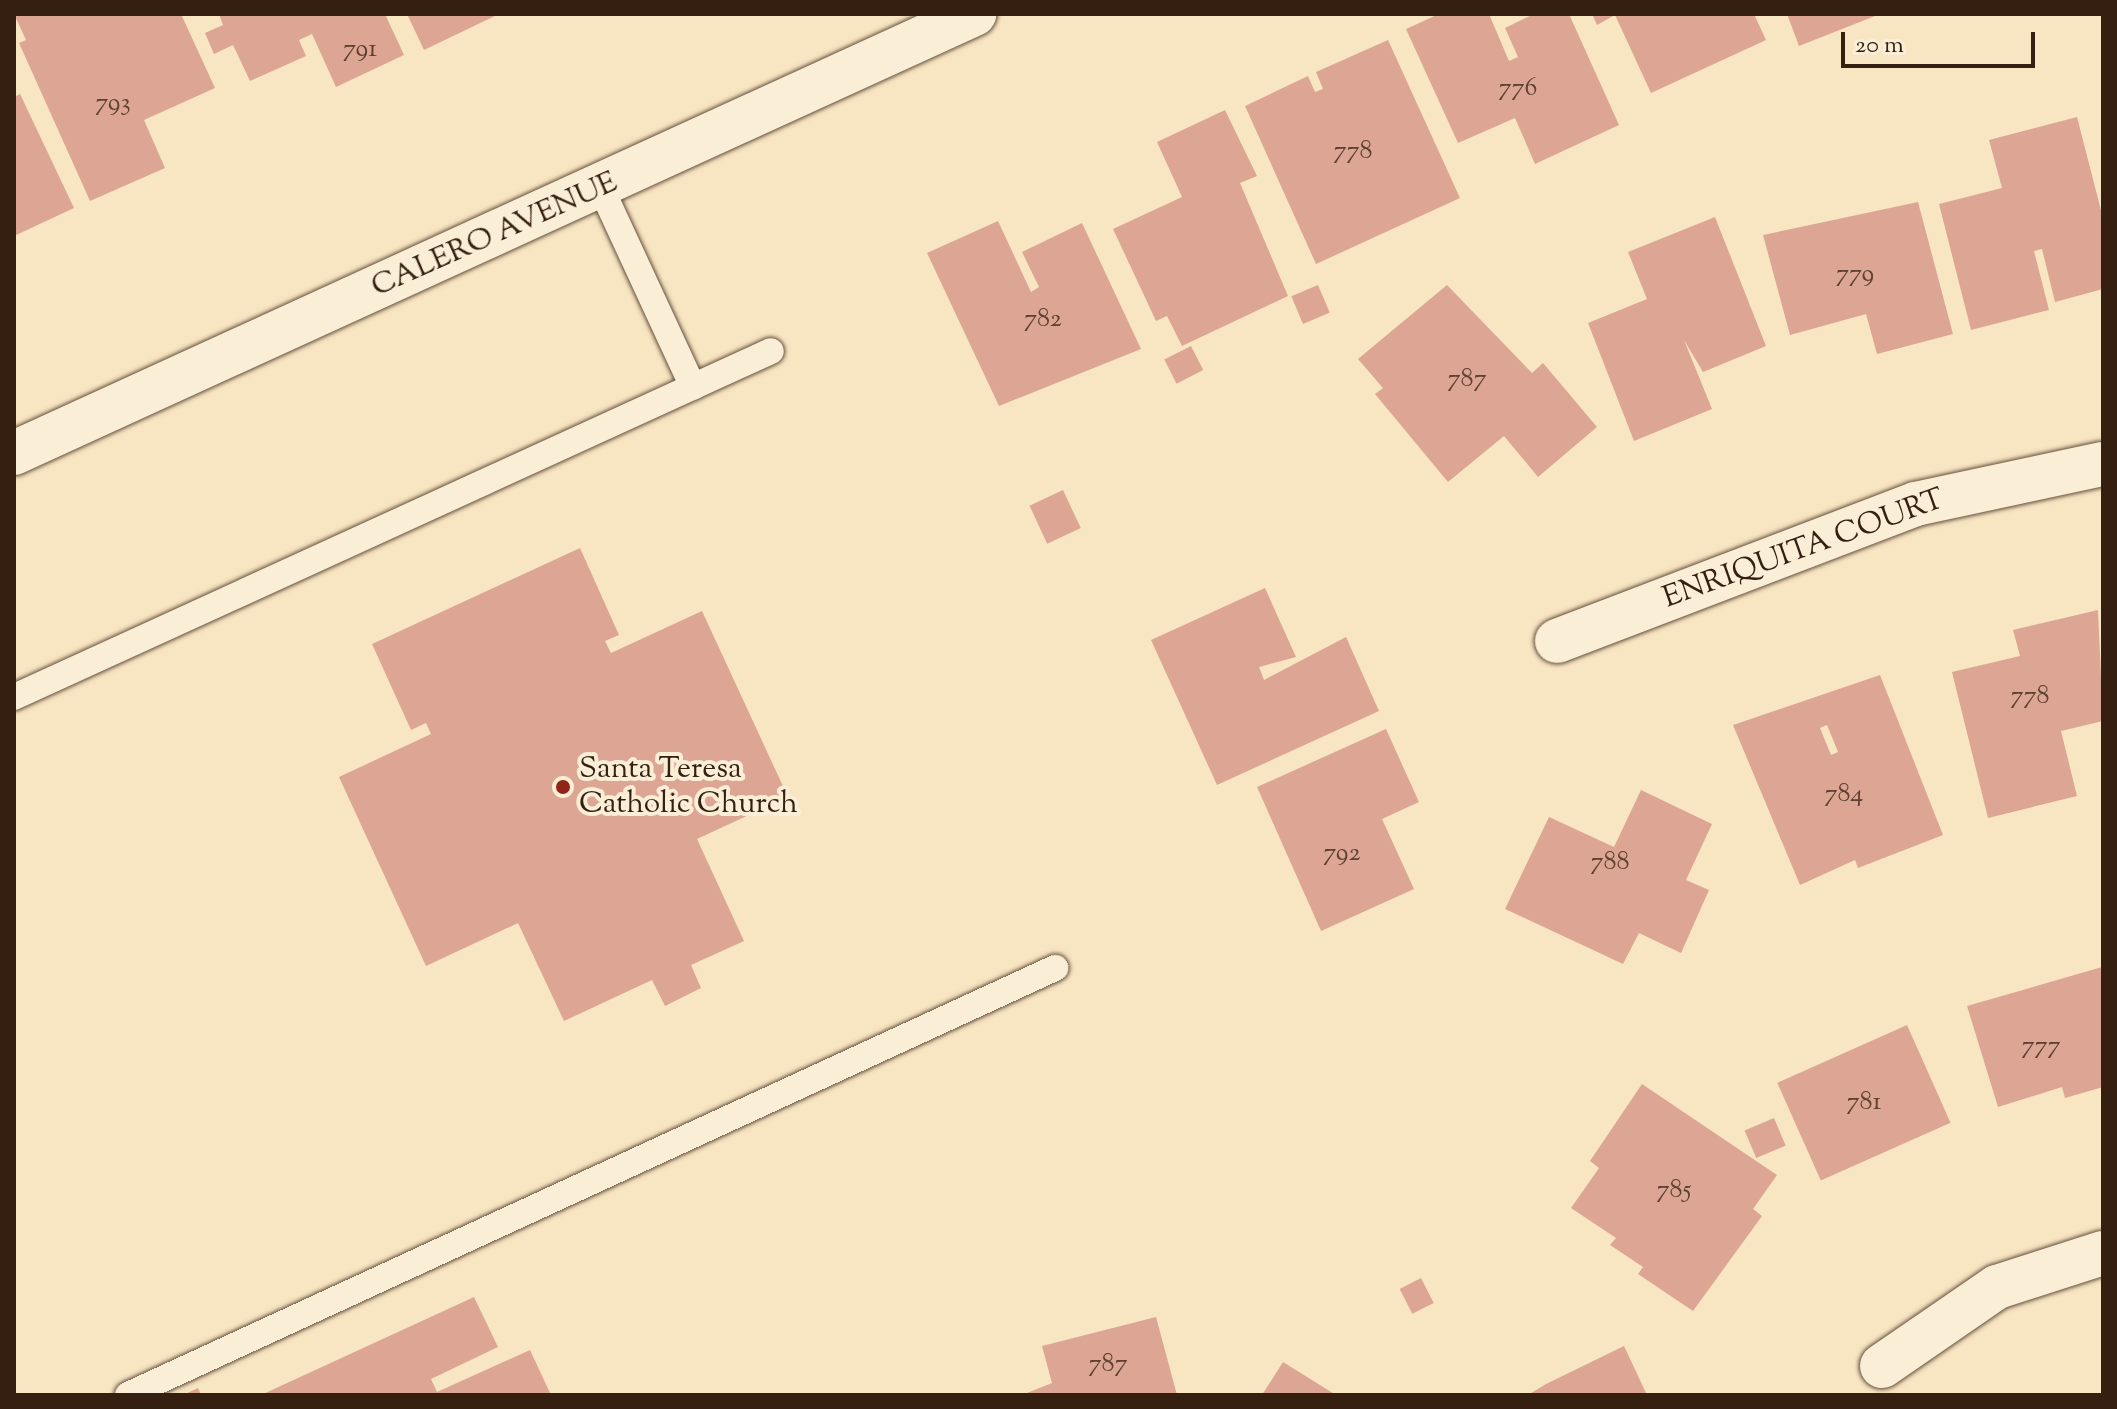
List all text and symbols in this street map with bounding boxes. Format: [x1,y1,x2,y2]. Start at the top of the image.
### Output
scale bar [1845,16,2039,66]
text: 20 m [1855,29,1904,63]
house number: 791 [343,34,377,66]
house number: 776 [1499,73,1537,105]
house number: 793 [95,88,131,120]
house number: 778 [1333,136,1373,168]
street label: CALERO AVENUE [367,166,623,306]
house number: 779 [1836,259,1874,291]
house number: 782 [1024,304,1062,336]
house number: 787 [1447,364,1487,396]
street label: ENRIQUITA COURT [1659,482,1949,618]
house number: 778 [2010,681,2050,713]
place label: Santa Teresa Catholic Church [579,752,798,822]
marker: Santa Teresa Catholic Church [554,778,572,796]
house number: 784 [1825,779,1863,811]
house number: 792 [1323,838,1361,870]
house number: 788 [1590,847,1630,879]
house number: 777 [2021,1031,2061,1063]
house number: 781 [1847,1087,1881,1119]
house number: 785 [1657,1175,1691,1207]
house number: 787 [1088,1349,1128,1381]

